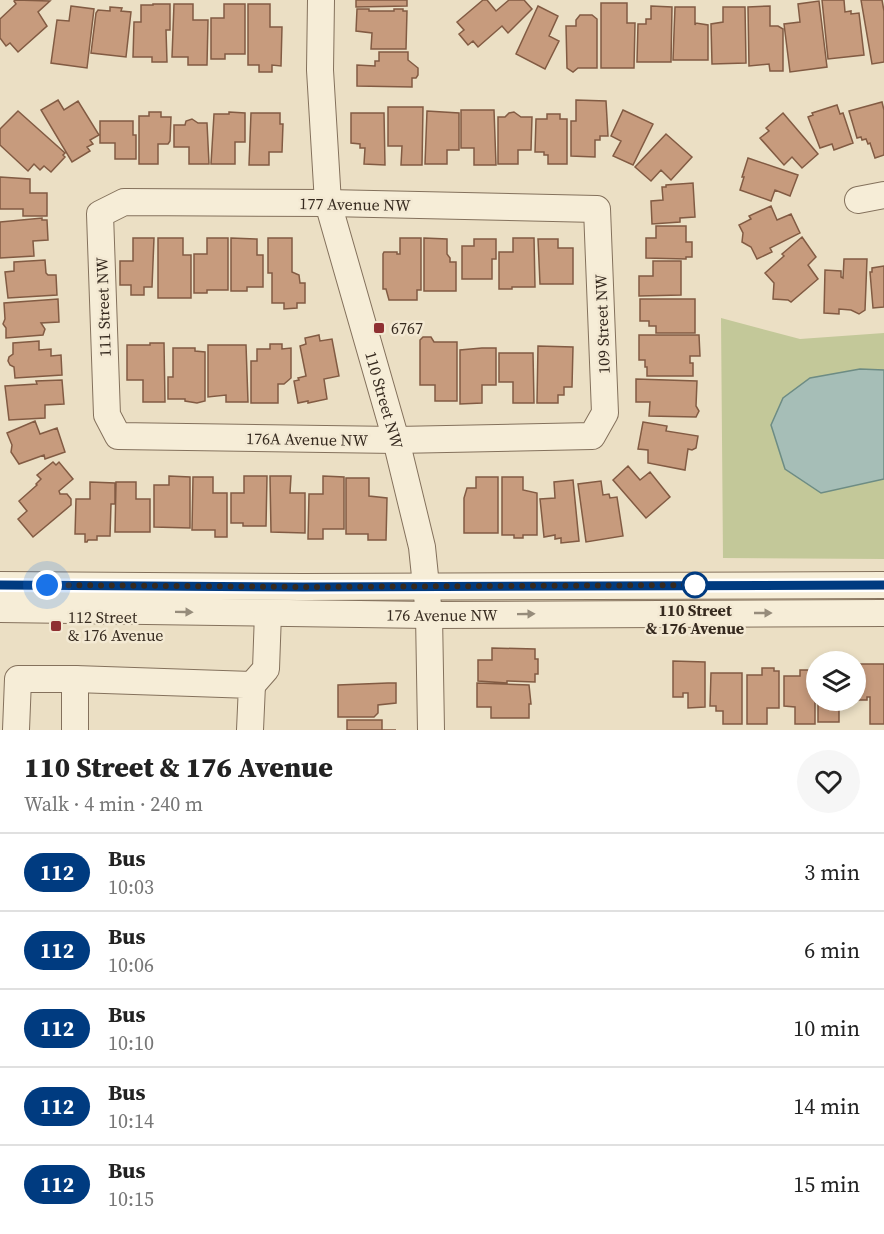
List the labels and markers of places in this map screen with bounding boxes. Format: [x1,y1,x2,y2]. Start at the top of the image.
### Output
place label: 6767 [391,317,423,339]
marker: 6767 [372,321,386,335]
marker: 110 Street & 176 Avenue [682,572,708,598]
place label: 110 Street & 176 Avenue [646,599,744,639]
place label: 112 Street & 176 Avenue [68,606,164,646]
marker: 112 Street & 176 Avenue [49,619,63,633]

